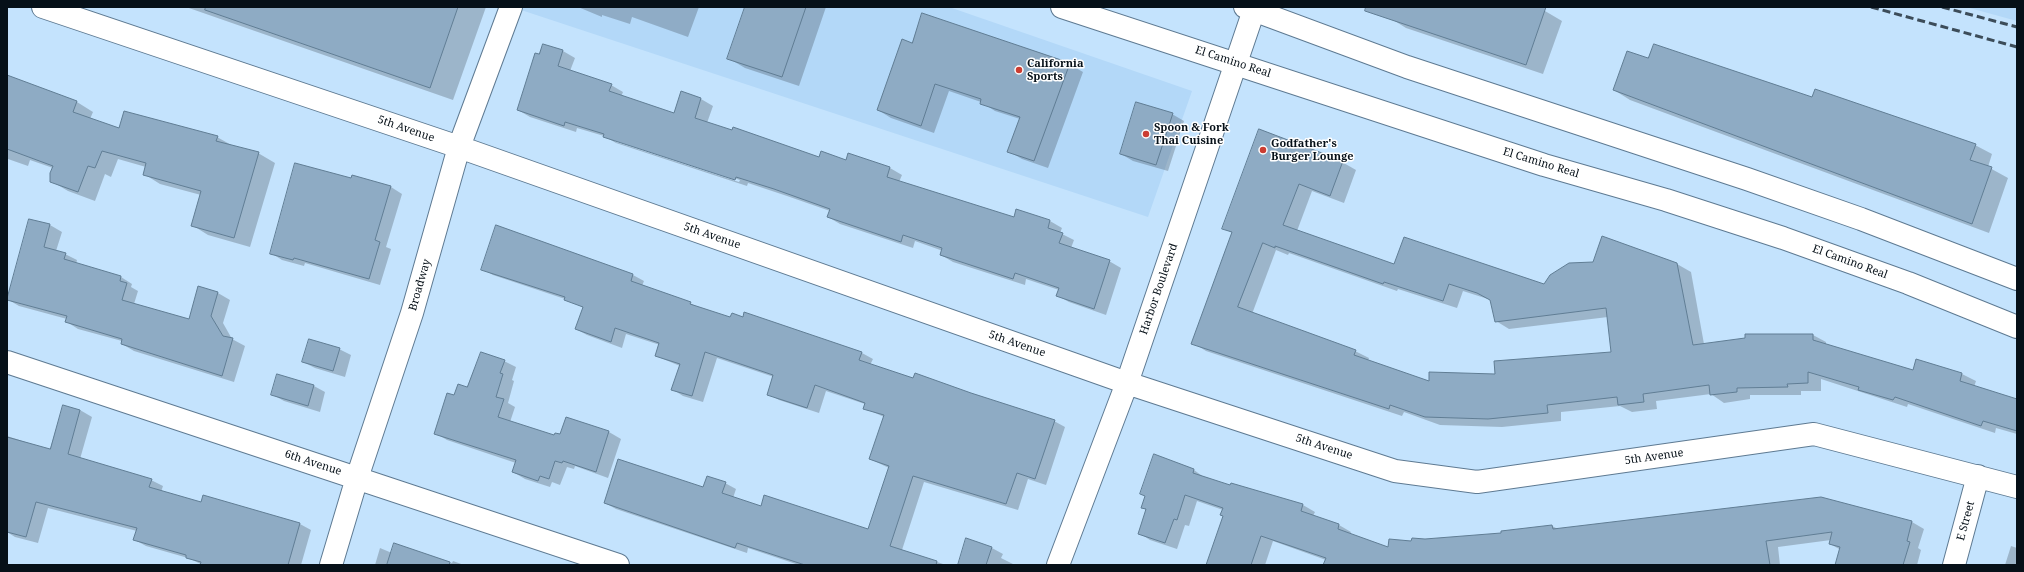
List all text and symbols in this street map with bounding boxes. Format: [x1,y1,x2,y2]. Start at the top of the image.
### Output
street label: El Camino Real [1193,44,1273,80]
place label: California Sports [1027,57,1083,83]
marker: California Sports [1014,65,1024,75]
street label: 5th Avenue [376,113,436,145]
place label: Spoon & Fork Thai Cuisine [1154,121,1229,147]
marker: Spoon & Fork Thai Cuisine [1141,129,1151,139]
place label: Godfather's Burger Lounge [1271,137,1354,163]
marker: Godfather's Burger Lounge [1258,145,1268,155]
street label: El Camino Real [1501,145,1581,181]
street label: 5th Avenue [682,220,742,252]
street label: Harbor Boulevard [1137,242,1181,336]
street label: El Camino Real [1811,242,1889,282]
street label: Broadway [406,258,434,312]
street label: 5th Avenue [987,328,1047,360]
street label: 5th Avenue [1294,432,1354,462]
street label: 5th Avenue [1624,446,1684,468]
street label: 6th Avenue [283,448,343,478]
street label: E Street [1954,500,1978,542]

